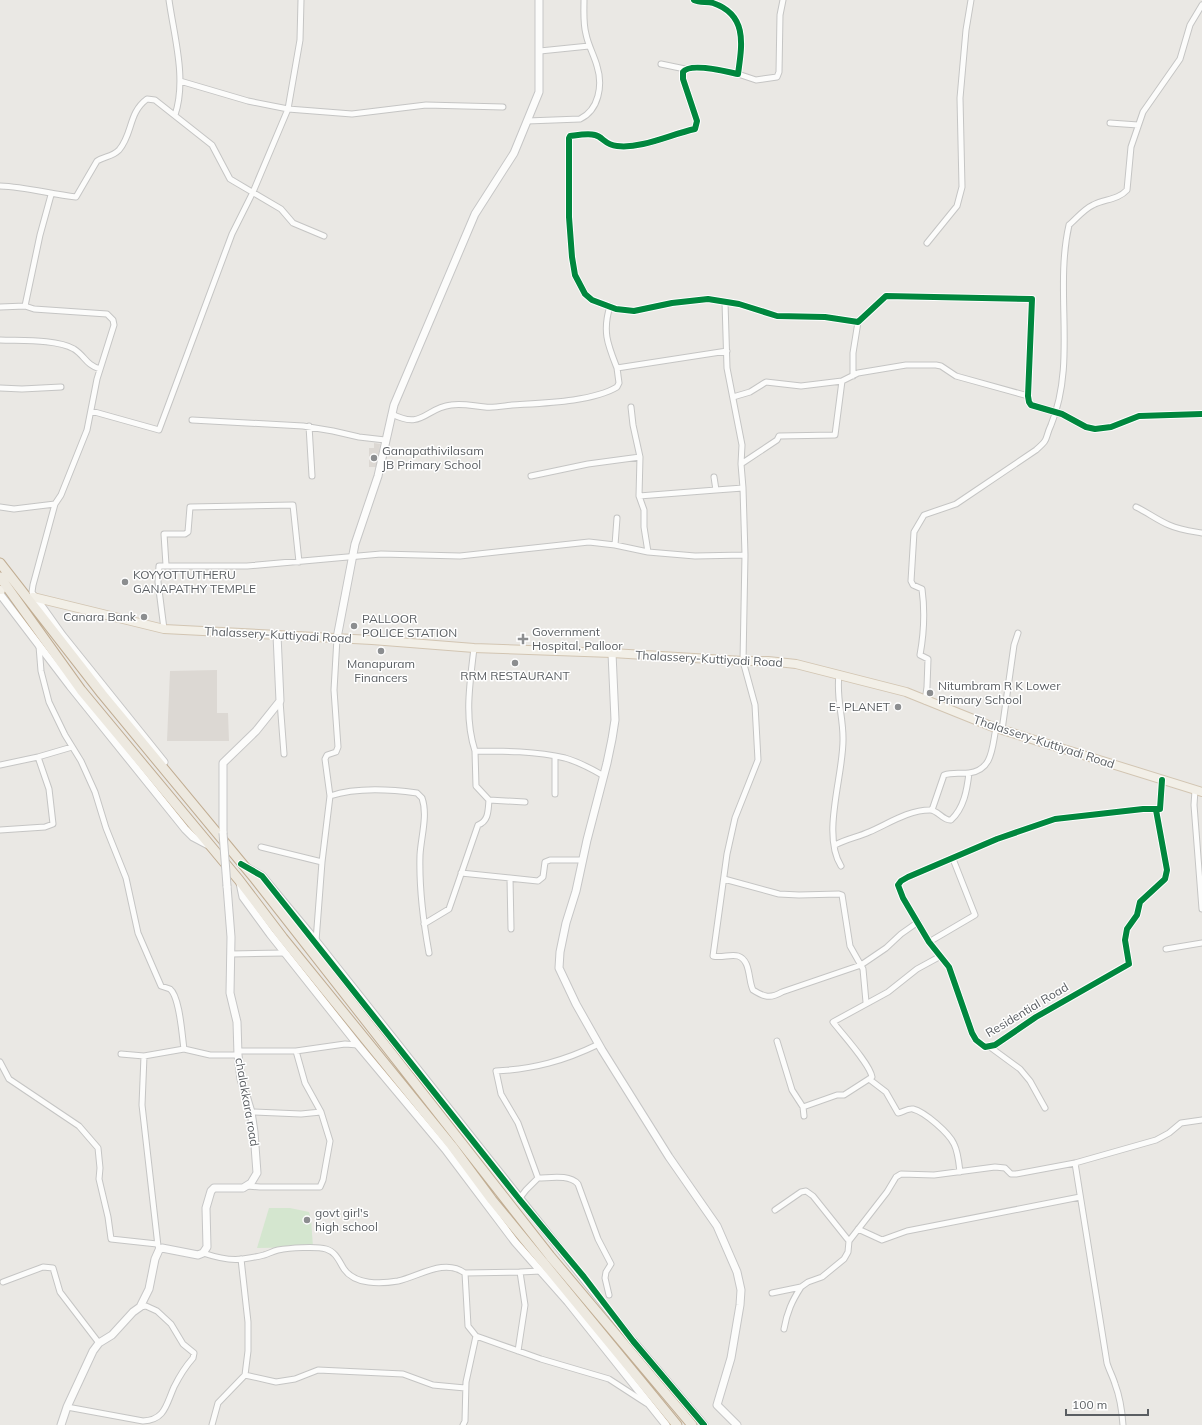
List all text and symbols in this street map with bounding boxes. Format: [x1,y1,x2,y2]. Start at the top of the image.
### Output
place label: Ganapathivilasam JB Primary School [382,443,484,472]
marker: Ganapathivilasam JB Primary School [369,453,379,463]
place label: KOYYOTTUTHERU GANAPATHY TEMPLE [133,567,256,596]
marker: KOYYOTTUTHERU GANAPATHY TEMPLE [120,577,130,587]
place label: Canara Bank [63,609,137,624]
place label: PALLOOR POLICE STATION [362,611,457,640]
marker: Canara Bank [139,612,149,622]
marker: PALLOOR POLICE STATION [349,621,359,631]
street label: Thalassery-Kuttiyadi Road [204,623,352,646]
place label: Government Hospital, Palloor [532,624,623,653]
marker: Government Hospital, Palloor [517,633,529,645]
marker: Manapuram Financers [376,646,386,656]
street label: Thalassery-Kuttiyadi Road [635,647,783,670]
place label: Manapuram Financers [347,656,415,685]
marker: RRM RESTAURANT [510,658,520,668]
place label: RRM RESTAURANT [460,668,571,683]
place label: Nitumbram R K Lower Primary School [938,678,1061,707]
marker: Nitumbram R K Lower Primary School [925,688,935,698]
place label: E- PLANET [829,699,891,714]
marker: E- PLANET [893,702,903,712]
street label: Thalassery-Kuttiyadi Road [972,712,1117,771]
street label: Residential Road [983,979,1071,1040]
street label: chalakkara road [232,1056,263,1147]
place label: govt girl's high school [315,1205,378,1234]
marker: govt girl's high school [302,1215,312,1225]
scale bar [1066,1391,1148,1417]
text: 100 m [1072,1397,1107,1412]

